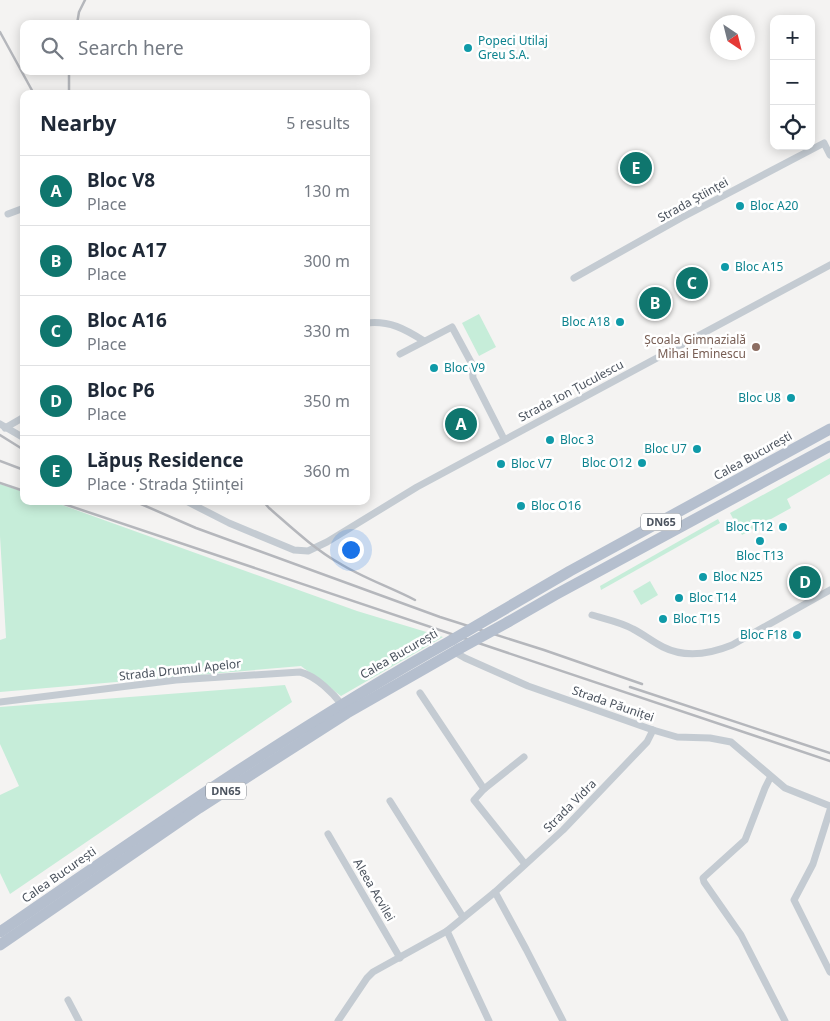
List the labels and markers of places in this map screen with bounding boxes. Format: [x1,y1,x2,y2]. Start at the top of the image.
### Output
place label: Popeci Utilaj Greu S.A. [478,32,548,63]
marker: Popeci Utilaj Greu S.A. [462,42,474,54]
pin: E [620,149,652,187]
place label: Bloc A20 [750,197,799,214]
marker: Bloc A20 [734,200,746,212]
place label: Bloc A15 [735,258,784,275]
marker: Bloc A15 [719,261,731,273]
pin: C [676,264,708,302]
pin: B [639,284,671,322]
place label: Bloc A18 [562,313,610,330]
marker: Bloc A18 [614,316,626,328]
place label: Școala Gimnazială Mihai Eminescu [644,331,746,362]
marker: Școala Gimnazială Mihai Eminescu [750,341,762,353]
place label: Bloc V9 [444,359,485,376]
marker: Bloc V9 [428,362,440,374]
place label: Bloc U8 [738,389,781,406]
marker: Bloc U8 [785,392,797,404]
pin: A [445,405,477,443]
place label: Bloc 3 [560,431,594,448]
marker: Bloc 3 [544,434,556,446]
place label: Bloc U7 [644,440,687,457]
marker: Bloc U7 [691,443,703,455]
place label: Bloc O12 [582,454,632,471]
place label: Bloc V7 [511,455,552,472]
marker: Bloc O12 [636,457,648,469]
marker: Bloc V7 [495,458,507,470]
place label: Bloc O16 [531,497,581,514]
marker: Bloc O16 [515,500,527,512]
place label: Bloc T12 [726,518,773,535]
marker: Bloc T12 [777,521,789,533]
marker: Bloc T13 [754,535,766,547]
place label: Bloc T13 [736,547,784,564]
pin: D [789,563,821,601]
place label: Bloc N25 [713,568,763,585]
marker: Bloc N25 [697,571,709,583]
place label: Bloc T14 [689,589,737,606]
marker: Bloc T14 [673,592,685,604]
place label: Bloc T15 [673,610,721,627]
marker: Bloc T15 [657,613,669,625]
place label: Bloc F18 [740,626,787,643]
marker: Bloc F18 [791,629,803,641]

